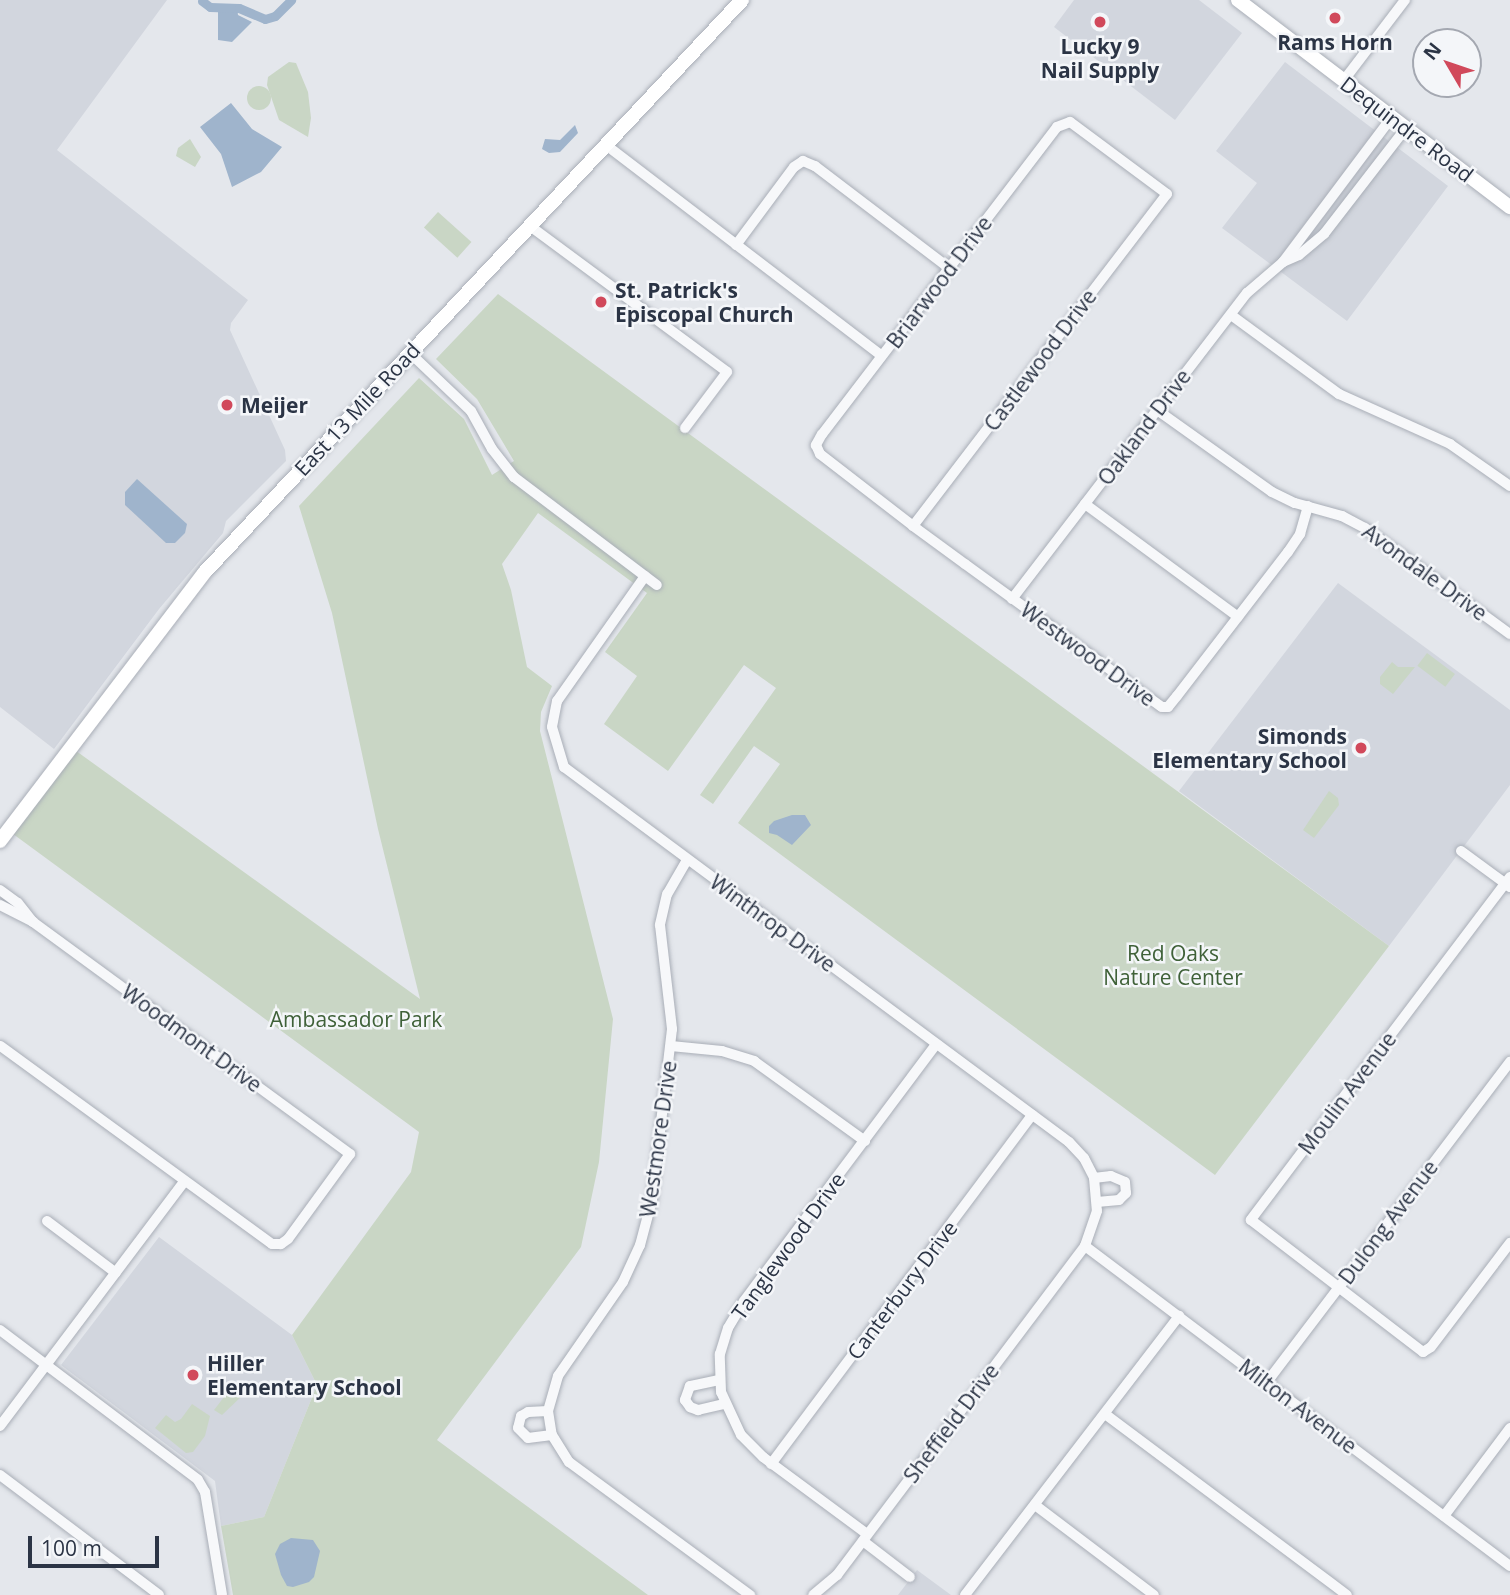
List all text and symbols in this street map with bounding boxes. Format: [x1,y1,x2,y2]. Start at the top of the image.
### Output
marker: Rams Horn [1327,10,1343,26]
marker: Lucky 9 Nail Supply [1092,14,1108,30]
north arrow [1412,28,1482,98]
place label: Rams Horn [1277,29,1393,55]
place label: Lucky 9 Nail Supply [1041,33,1159,83]
text: N [1417,37,1447,65]
street label: Dequindre Road [1336,71,1478,187]
street label: Briarwood Drive [881,211,997,353]
place label: St. Patrick's Episcopal Church [615,277,794,327]
street label: Castlewood Drive [979,284,1101,436]
marker: St. Patrick's Episcopal Church [593,294,609,310]
street label: East 13 Mile Road [289,337,425,481]
street label: Oakland Drive [1092,364,1196,490]
place label: Meijer [241,392,308,418]
marker: Meijer [219,397,235,413]
street label: Avondale Drive [1358,518,1492,626]
street label: Westwood Drive [1016,597,1160,711]
place label: Simonds Elementary School [1152,723,1347,773]
marker: Simonds Elementary School [1353,740,1369,756]
street label: Winthrop Drive [705,869,841,977]
park label: Red Oaks Nature Center [1103,940,1243,990]
street label: Woodmont Drive [117,979,267,1097]
park label: Ambassador Park [270,1006,442,1032]
street label: Moulin Avenue [1293,1027,1401,1159]
street label: Westmore Drive [635,1059,681,1219]
street label: Dulong Avenue [1333,1155,1443,1289]
street label: Tanglewood Drive [726,1167,850,1325]
street label: Canterbury Drive [842,1216,962,1364]
place label: Hiller Elementary School [207,1350,402,1400]
street label: Milton Avenue [1234,1353,1362,1459]
street label: Sheffield Drive [898,1359,1004,1487]
marker: Hiller Elementary School [185,1367,201,1383]
scale bar [32,1522,163,1566]
text: 100 m [41,1534,102,1562]

